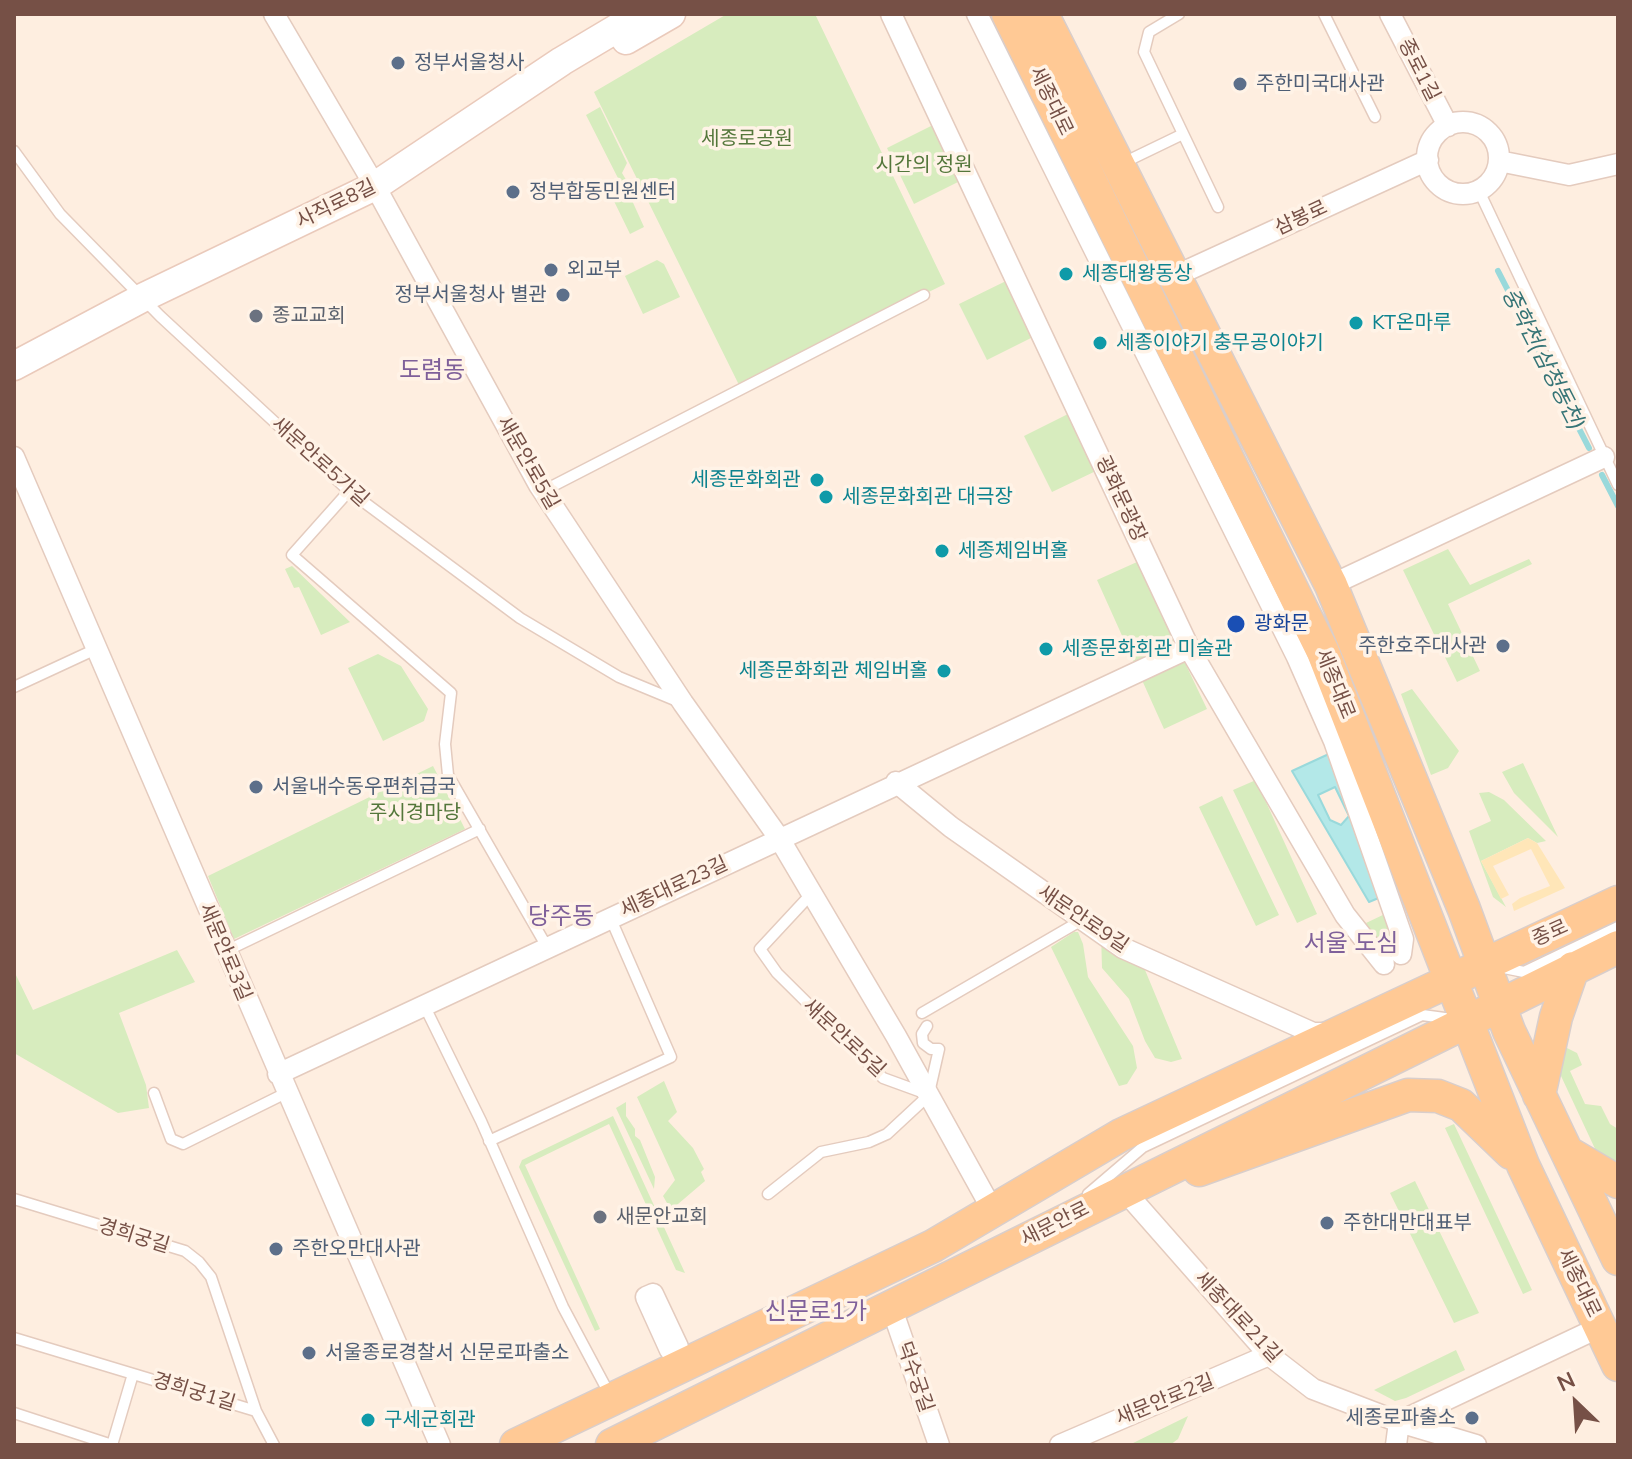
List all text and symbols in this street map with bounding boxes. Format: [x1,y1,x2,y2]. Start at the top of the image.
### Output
street label: 종로1길 [1393,35,1445,105]
place label: 정부서울청사 [414,51,524,75]
marker: 정부서울청사 [389,54,407,72]
street label: 세종대로 [1024,63,1078,139]
place label: 주한미국대사관 [1256,72,1385,96]
marker: 주한미국대사관 [1231,75,1249,93]
park label: 세종로공원 [701,127,793,151]
park label: 시간의 정원 [875,153,973,177]
street label: 사직로8길 [292,174,380,234]
place label: 정부합동민원센터 [529,180,676,204]
marker: 정부합동민원센터 [504,183,522,201]
street label: 삼봉로 [1271,195,1331,241]
place label: 외교부 [567,258,622,282]
marker: 외교부 [542,261,560,279]
place label: 세종대왕동상 [1082,262,1192,286]
marker: 세종대왕동상 [1057,265,1075,283]
place label: 정부서울청사 별관 [395,283,547,307]
water label: 중학천(삼청동천) [1496,284,1590,434]
marker: 정부서울청사 별관 [554,286,572,304]
place label: 종교교회 [272,304,346,328]
marker: 종교교회 [247,307,265,325]
place label: KT온마루 [1372,311,1451,335]
marker: KT온마루 [1347,314,1365,332]
place label: 세종이야기 충무공이야기 [1116,331,1324,355]
marker: 세종이야기 충무공이야기 [1091,334,1109,352]
district label: 도렴동 [399,357,465,385]
street label: 새문안로5가길 [266,412,374,512]
street label: 새문안로5길 [492,412,564,514]
street label: 광화문광장 [1091,452,1151,546]
place label: 세종문화회관 [691,468,801,492]
marker: 세종문화회관 [808,471,826,489]
place label: 세종문화회관 대극장 [842,485,1013,509]
marker: 세종문화회관 대극장 [817,488,835,506]
place label: 세종체임버홀 [958,539,1068,563]
marker: 세종체임버홀 [933,542,951,560]
place label: 광화문 [1254,612,1309,636]
marker: 광화문 [1225,613,1247,635]
place label: 주한호주대사관 [1358,634,1487,658]
place label: 세종문화회관 미술관 [1062,637,1233,661]
marker: 주한호주대사관 [1494,637,1512,655]
marker: 세종문화회관 미술관 [1037,640,1055,658]
street label: 세종대로 [1310,645,1360,723]
place label: 세종문화회관 체임버홀 [739,659,928,683]
marker: 세종문화회관 체임버홀 [935,662,953,680]
place label: 서울내수동우편취급국 [272,775,456,799]
marker: 서울내수동우편취급국 [247,778,265,796]
park label: 주시경마당 [369,801,461,825]
street label: 세종대로23길 [616,852,732,922]
street label: 새문안로9길 [1033,880,1133,958]
street label: 새문안로3길 [194,899,256,1005]
district label: 당주동 [528,903,594,931]
street label: 종로 [1528,915,1572,951]
district label: 서울 도심 [1304,930,1398,958]
street label: 새문안로5길 [798,994,890,1082]
street label: 새문안로 [1017,1197,1093,1251]
place label: 새문안교회 [616,1205,708,1229]
marker: 새문안교회 [591,1208,609,1226]
place label: 주한대만대표부 [1343,1211,1472,1235]
street label: 경희궁길 [95,1214,173,1258]
marker: 주한대만대표부 [1318,1214,1336,1232]
place label: 주한오만대사관 [292,1237,421,1261]
marker: 주한오만대사관 [267,1240,285,1258]
street label: 세종대로 [1552,1245,1606,1321]
street label: 세종대로21길 [1190,1266,1286,1368]
district label: 신문로1가 [765,1298,867,1326]
street label: 덕수궁길 [892,1338,938,1416]
place label: 서울종로경찰서 신문로파출소 [325,1341,569,1365]
marker: 서울종로경찰서 신문로파출소 [300,1344,318,1362]
north arrow [1536,1363,1616,1443]
text: N [1552,1365,1579,1397]
street label: 경희궁1길 [150,1368,238,1416]
street label: 새문안로2길 [1112,1369,1218,1431]
place label: 세종로파출소 [1346,1406,1456,1430]
place label: 구세군회관 [384,1408,476,1432]
marker: 세종로파출소 [1463,1409,1481,1427]
marker: 구세군회관 [359,1411,377,1429]

